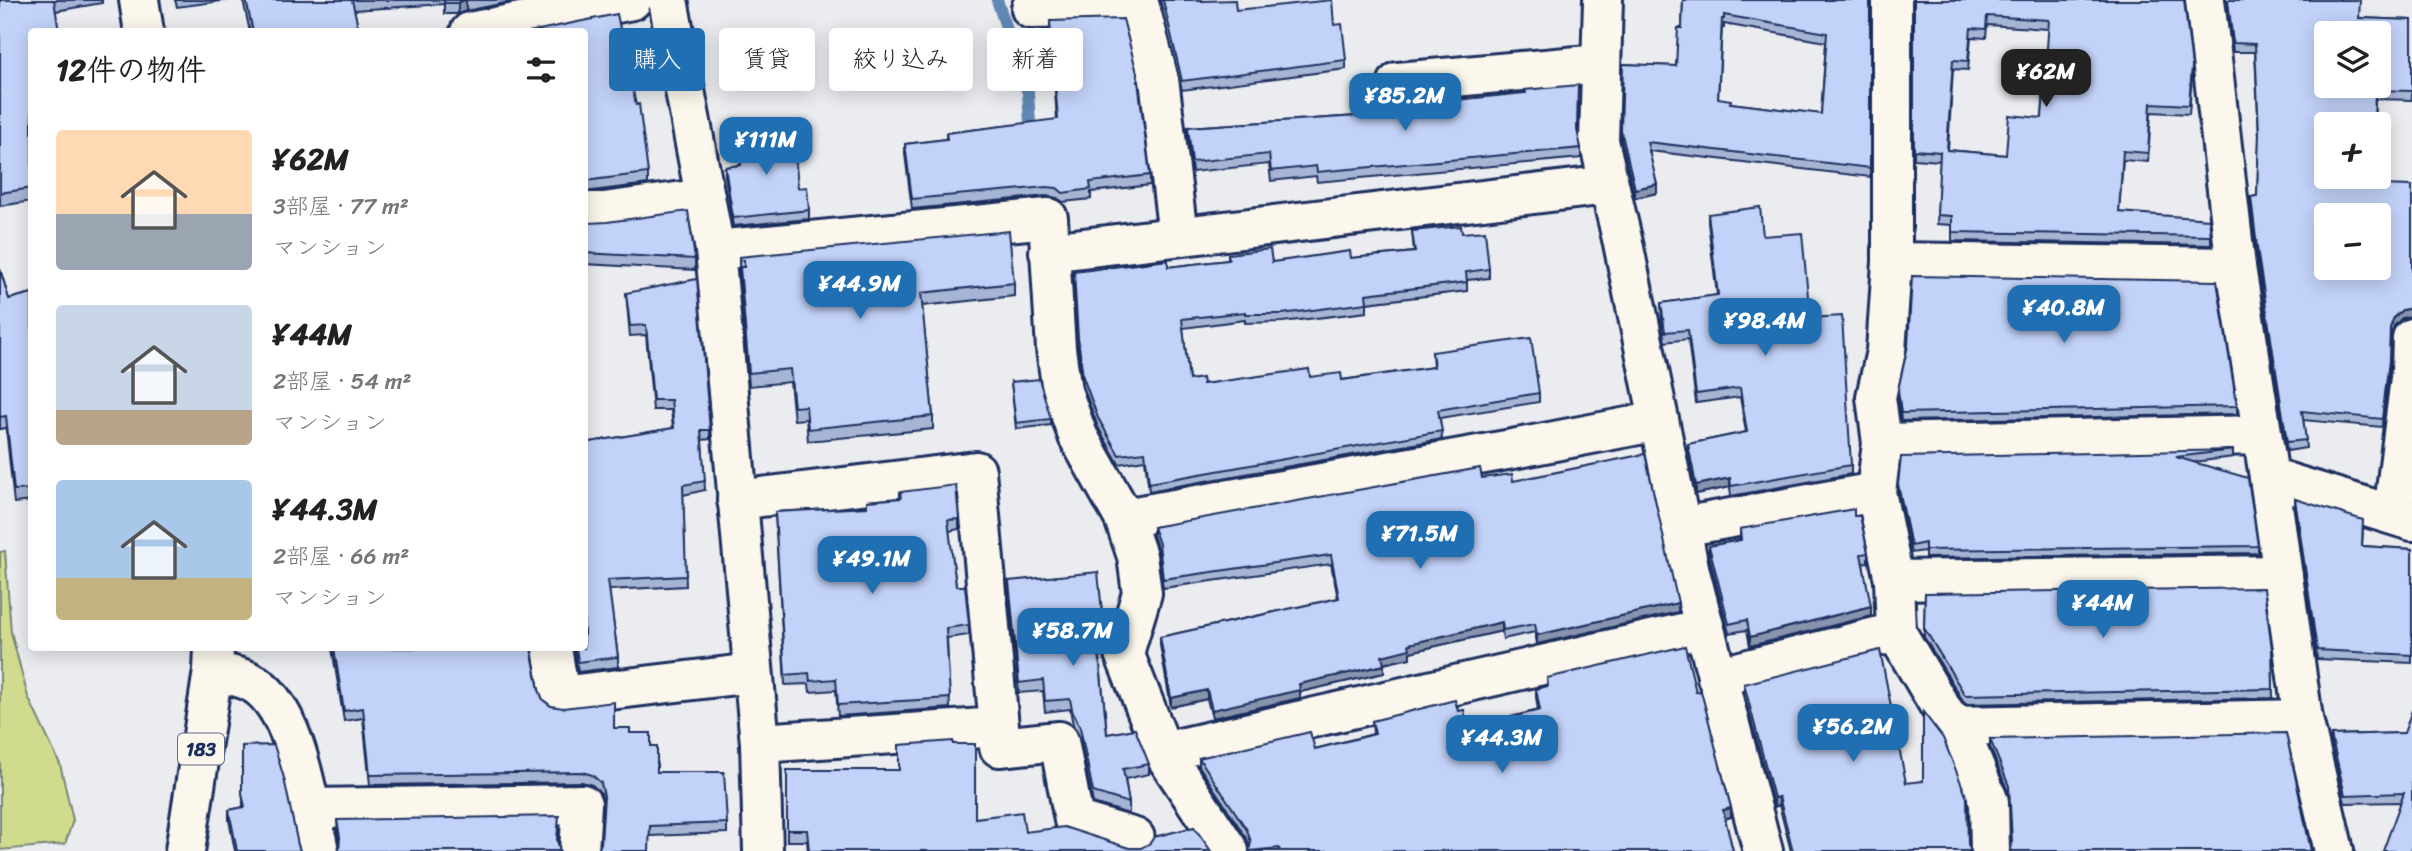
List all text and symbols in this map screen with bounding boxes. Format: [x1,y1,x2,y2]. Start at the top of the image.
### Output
map controls [2314,21,2391,280]
button: layers [2314,21,2391,98]
chip: 購入 [609,28,705,91]
chip: 賃貸 [719,28,815,91]
chip: 絞り込み [829,28,973,91]
chip: 新着 [987,28,1083,91]
text: 12件の物件 [56,43,206,97]
pin: ¥62M [2005,50,2087,109]
icon: filters [522,51,560,89]
text: ¥62M [2017,51,2075,92]
pin: ¥85.2M [1348,74,1462,133]
text: ¥85.2M [1365,75,1445,116]
button: + [2314,112,2391,189]
pin: ¥111M [717,118,815,177]
text: ¥111M [735,119,797,160]
text: ¥62M [273,132,348,186]
icon: home [112,158,196,242]
text: 3部屋 · 77 m² [273,186,409,227]
button: − [2314,203,2391,280]
text: マンション [273,227,387,268]
pin: ¥44.9M [803,262,917,321]
text: ¥44.9M [819,263,901,304]
pin: ¥40.8M [2007,286,2121,345]
text: ¥40.8M [2023,287,2105,328]
pin: ¥98.4M [1708,298,1822,358]
text: ¥98.4M [1725,300,1805,341]
text: ¥44M [273,307,352,361]
icon: home [112,333,196,417]
text: 2部屋 · 54 m² [273,361,412,402]
text: マンション [273,402,387,443]
text: ¥44.3M [273,482,377,536]
icon: home [112,508,196,592]
pin: ¥71.5M [1363,512,1477,571]
text: ¥71.5M [1382,513,1458,554]
text: 2部屋 · 66 m² [273,536,409,577]
pin: ¥49.1M [815,536,929,596]
text: ¥49.1M [834,538,910,579]
text: マンション [273,577,387,618]
pin: ¥44M [2062,580,2144,640]
text: ¥44M [2073,582,2133,623]
pin: ¥58.7M [1016,608,1130,668]
text: ¥58.7M [1033,610,1113,651]
pin: ¥56.2M [1796,704,1910,764]
text: ¥56.2M [1814,706,1892,747]
pin: ¥44.3M [1445,716,1559,775]
text: ¥44.3M [1462,717,1542,758]
road number: 183 [178,734,224,764]

